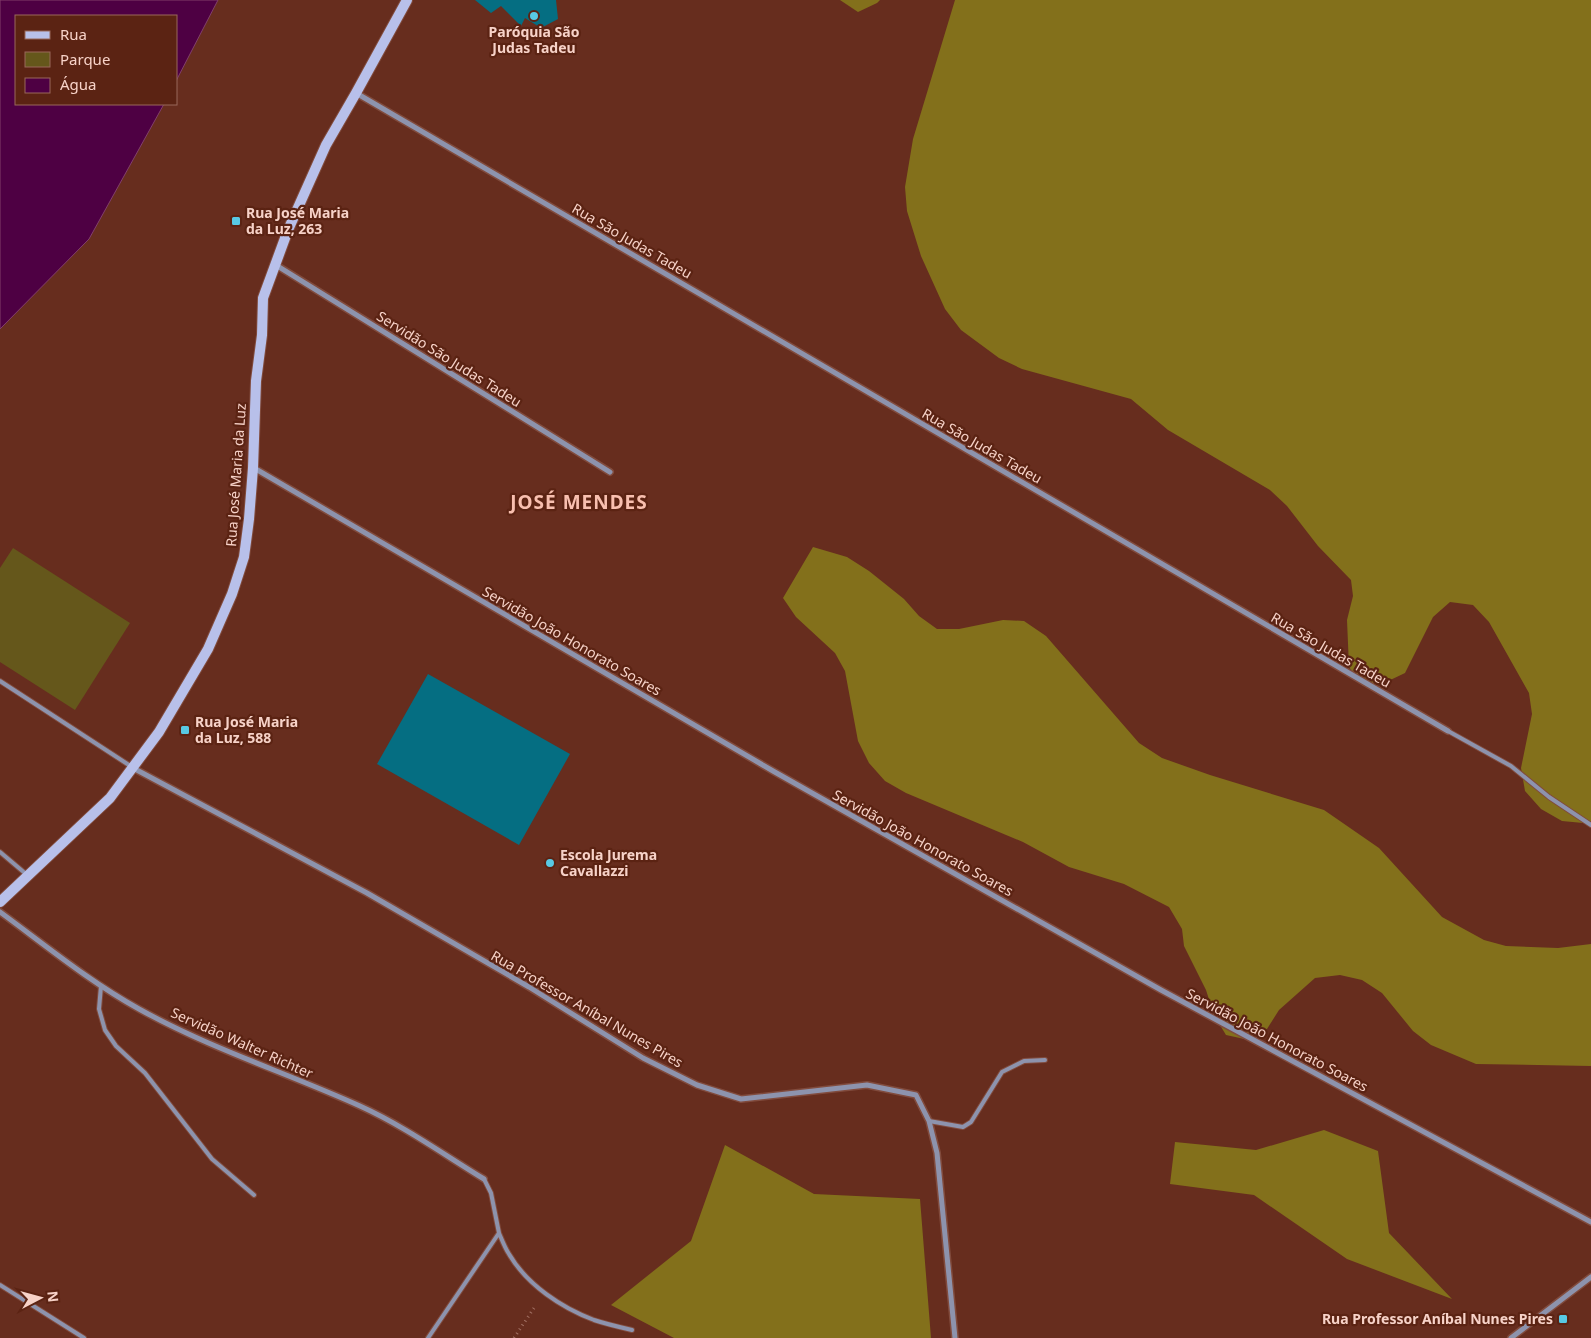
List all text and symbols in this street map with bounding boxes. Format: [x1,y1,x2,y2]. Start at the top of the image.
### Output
marker: Paróquia São Judas Tadeu [528,10,540,22]
legend [15,15,178,105]
place label: Paróquia São Judas Tadeu [489,22,580,57]
text: Rua [60,24,87,44]
text: Parque [60,49,110,69]
text: Água [60,74,97,94]
street label: Rua São Judas Tadeu [569,198,696,283]
place label: Rua José Maria da Luz, 263 [246,203,349,238]
marker: Rua José Maria da Luz, 263 [230,215,242,227]
street label: Servidão São Judas Tadeu [373,306,525,411]
street label: Rua José Maria da Luz [221,402,250,547]
street label: Rua São Judas Tadeu [919,403,1046,488]
district label: JOSÉ MENDES [508,489,648,515]
street label: Servidão João Honorato Soares [479,581,665,700]
street label: Rua São Judas Tadeu [1268,607,1395,692]
place label: Rua José Maria da Luz, 588 [195,712,298,747]
marker: Rua José Maria da Luz, 588 [179,724,191,736]
street label: Servidão João Honorato Soares [830,785,1017,900]
place label: Escola Jurema Cavallazzi [560,845,657,880]
marker: Escola Jurema Cavallazzi [544,857,556,869]
street label: Rua Professor Aníbal Nunes Pires [488,946,687,1072]
street label: Servidão João Honorato Soares [1183,983,1372,1096]
street label: Servidão Walter Richter [168,1003,316,1083]
north arrow [15,1273,65,1323]
text: N [43,1290,63,1303]
place label: Rua Professor Aníbal Nunes Pires [1322,1309,1553,1328]
marker: Rua Professor Aníbal Nunes Pires [1557,1313,1569,1325]

